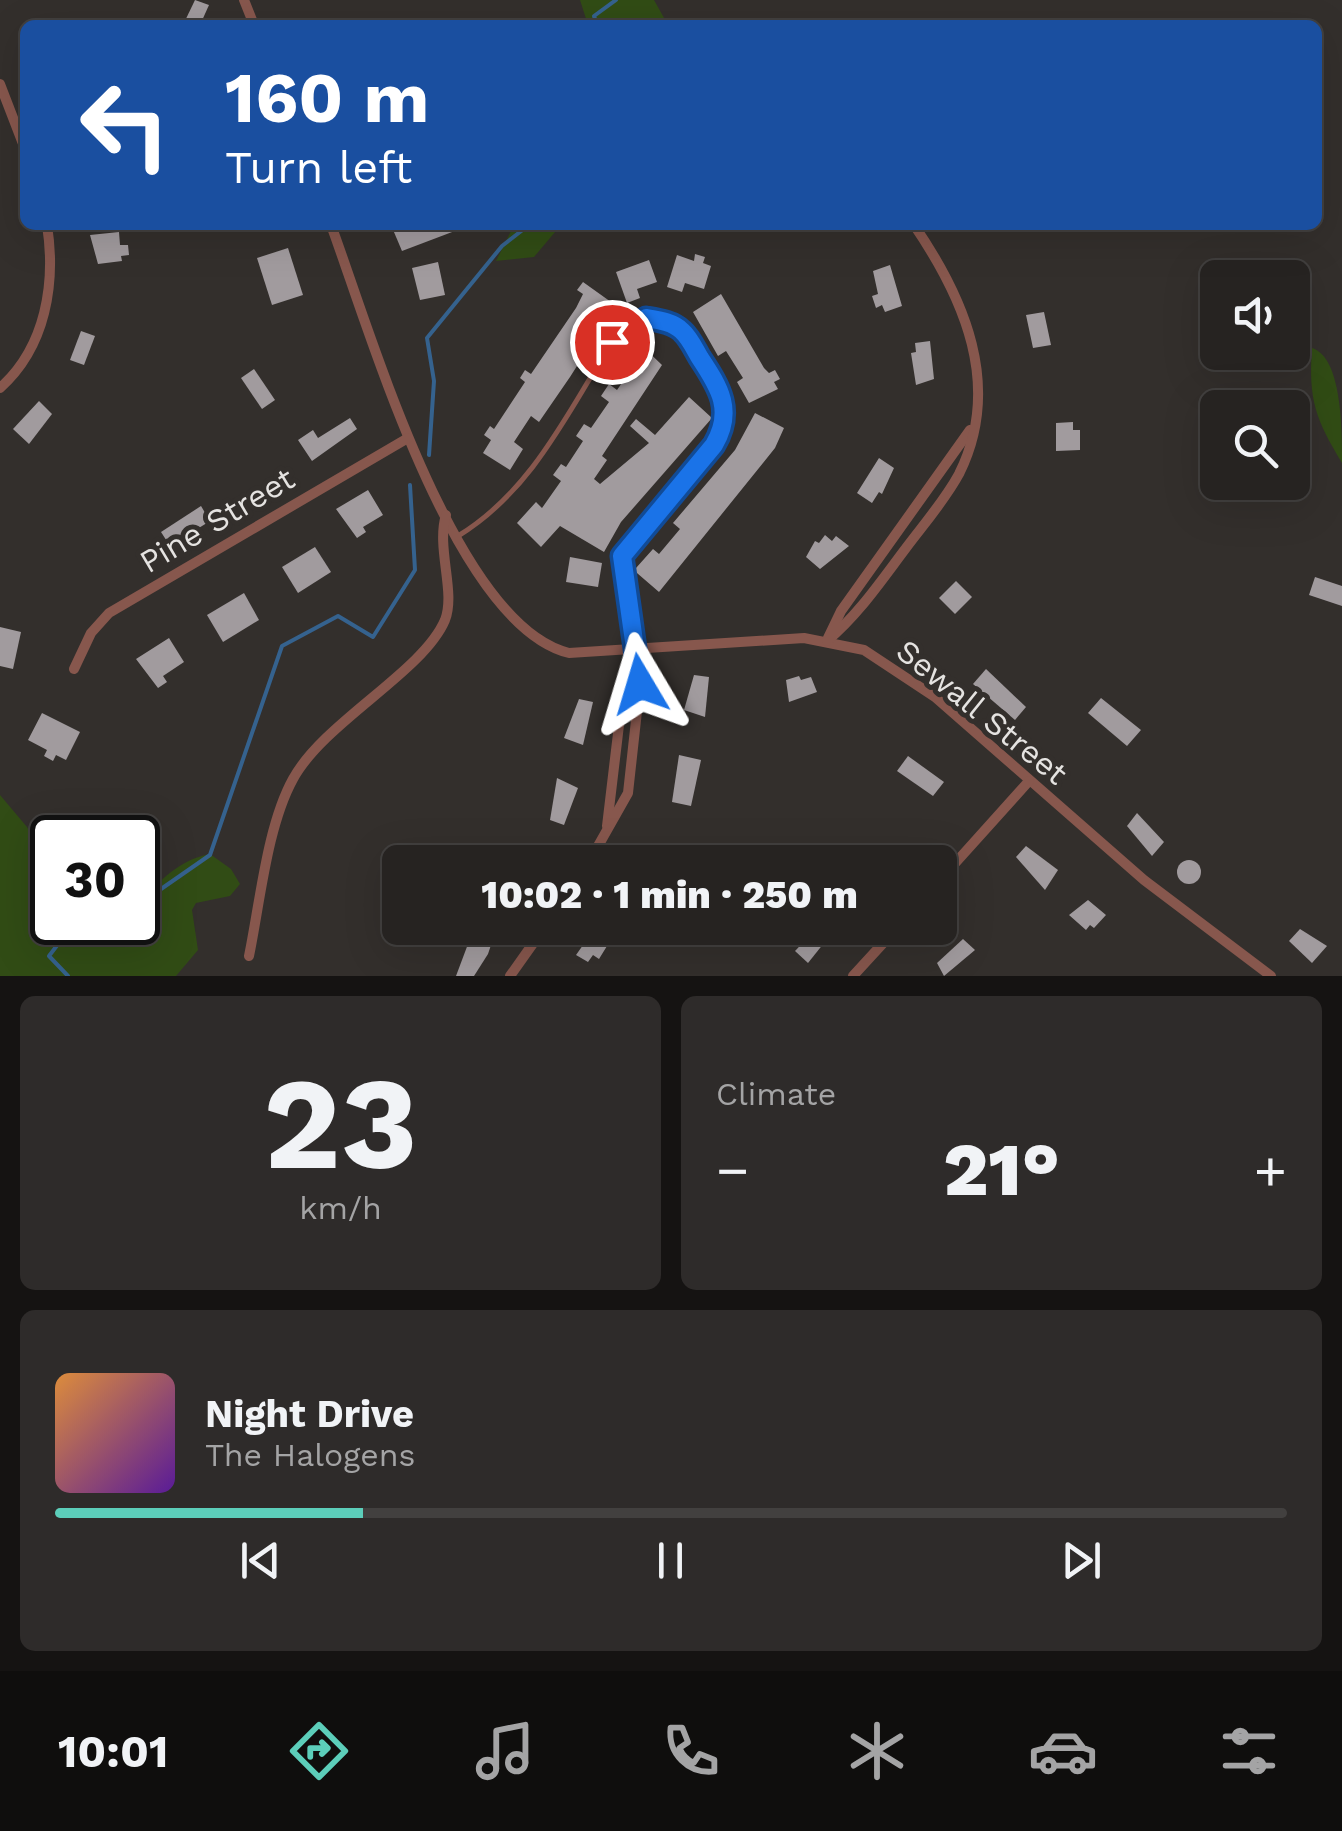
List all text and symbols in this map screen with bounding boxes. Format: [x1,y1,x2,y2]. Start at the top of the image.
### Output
text: 160 m [225,57,429,139]
icon: left [60,60,190,190]
text: Turn left [225,141,412,194]
map controls [1200,260,1310,500]
button: sound [1200,260,1310,370]
pin [570,300,655,385]
icon: arrive [585,315,640,370]
button: search [1200,390,1310,500]
street label: Pine Street [133,459,301,581]
position arrow [588,632,692,736]
street label: Sewall Street [889,632,1075,792]
speed limit sign: 30 [30,815,160,945]
text: 10:02 · 1 min · 250 m [481,873,858,917]
text: 23 [263,1047,418,1200]
text: Climate [716,1075,836,1113]
text: 21° [943,1125,1060,1213]
text: − [716,1138,749,1202]
text: + [1254,1138,1287,1202]
text: km/h [299,1189,382,1227]
text: Night Drive [205,1392,414,1436]
text: The Halogens [205,1436,415,1474]
icon: previous [233,1533,288,1588]
icon: pause [643,1533,698,1588]
icon: next [1054,1533,1109,1588]
icon: directions [284,1716,354,1786]
icon: music [470,1716,540,1786]
icon: phone [656,1716,726,1786]
icon: climate [842,1716,912,1786]
icon: car [1028,1716,1098,1786]
icon: filters [1214,1716,1284,1786]
text: 10:01 [58,1725,168,1778]

